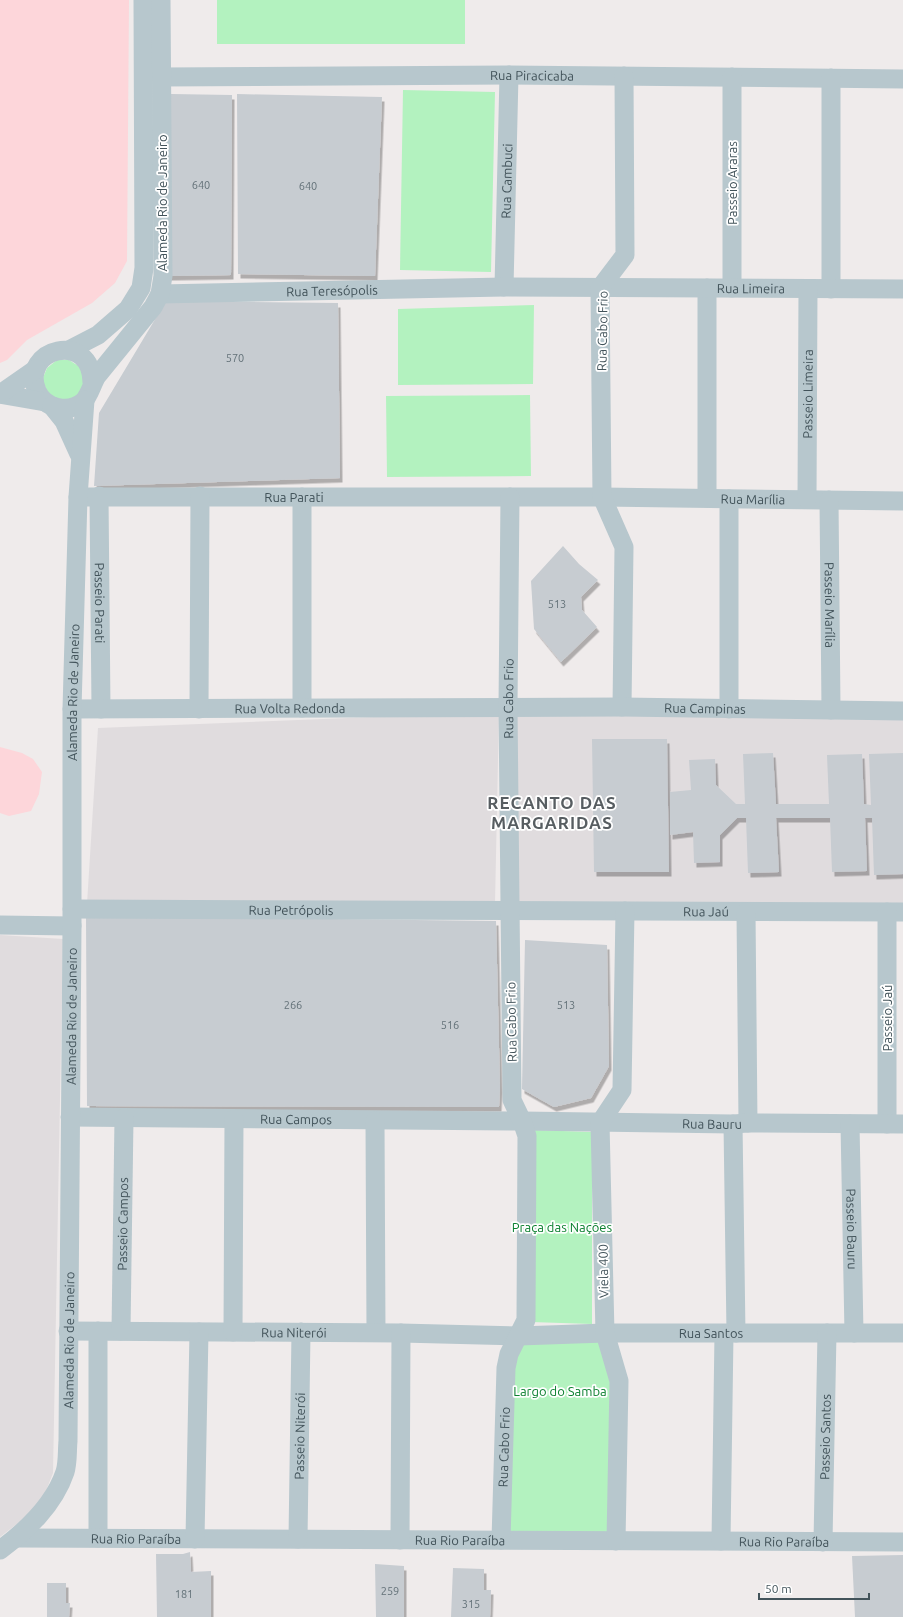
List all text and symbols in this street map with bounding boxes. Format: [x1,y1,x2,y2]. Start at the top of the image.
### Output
street label: Rua Piracicaba [490,68,574,83]
street label: Alameda Rio de Janeiro [155,134,169,272]
street label: Passeio Araras [725,141,739,225]
street label: Rua Cambuci [499,143,514,219]
house number: 640 [192,179,210,191]
house number: 640 [299,180,317,192]
street label: Rua Limeira [717,281,785,295]
street label: Rua Teresópolis [286,283,378,298]
street label: Rua Cabo Frio [594,291,610,371]
street label: Passeio Limeira [800,349,815,439]
house number: 570 [226,352,244,364]
street label: Rua Parati [264,490,324,504]
street label: Rua Marília [721,492,785,506]
street label: Passeio Parati [93,562,107,643]
street label: Passeio Marília [823,562,837,648]
house number: 513 [548,598,566,610]
street label: Alameda Rio de Janeiro [65,623,81,761]
street label: Rua Cabo Frio [501,658,515,739]
street label: Rua Volta Redonda [234,701,346,715]
street label: Rua Campinas [664,701,746,716]
district label: RECANTO DAS MARGARIDAS [487,793,617,832]
street label: Rua Petrópolis [248,903,334,917]
street label: Rua Jaú [683,904,729,918]
street label: Alameda Rio de Janeiro [64,948,79,1085]
street label: Rua Cabo Frio [503,982,519,1062]
street label: Passeio Jaú [880,984,894,1052]
house number: 266 [284,999,302,1011]
house number: 513 [557,999,575,1011]
house number: 516 [441,1019,459,1031]
street label: Rua Campos [260,1112,332,1126]
street label: Rua Bauru [682,1116,742,1131]
street label: Passeio Campos [115,1177,130,1271]
street label: Passeio Bauru [844,1188,860,1270]
park label: Praça das Nações [512,1220,613,1234]
street label: Viela 400 [596,1244,610,1298]
street label: Alameda Rio de Janeiro [61,1272,76,1409]
street label: Rua Niterói [261,1325,327,1340]
street label: Rua Santos [679,1326,744,1340]
park label: Largo do Samba [513,1384,607,1398]
street label: Passeio Niterói [292,1392,307,1480]
street label: Passeio Santos [817,1394,833,1480]
street label: Rua Cabo Frio [496,1407,512,1487]
street label: Rua Rio Paraíba [91,1531,181,1546]
street label: Rua Rio Paraíba [415,1533,505,1547]
street label: Rua Rio Paraíba [739,1534,829,1549]
scale bar [759,1575,869,1601]
text: 50 m [765,1582,792,1595]
house number: 259 [381,1585,399,1597]
house number: 181 [175,1588,193,1600]
house number: 315 [462,1598,480,1610]

